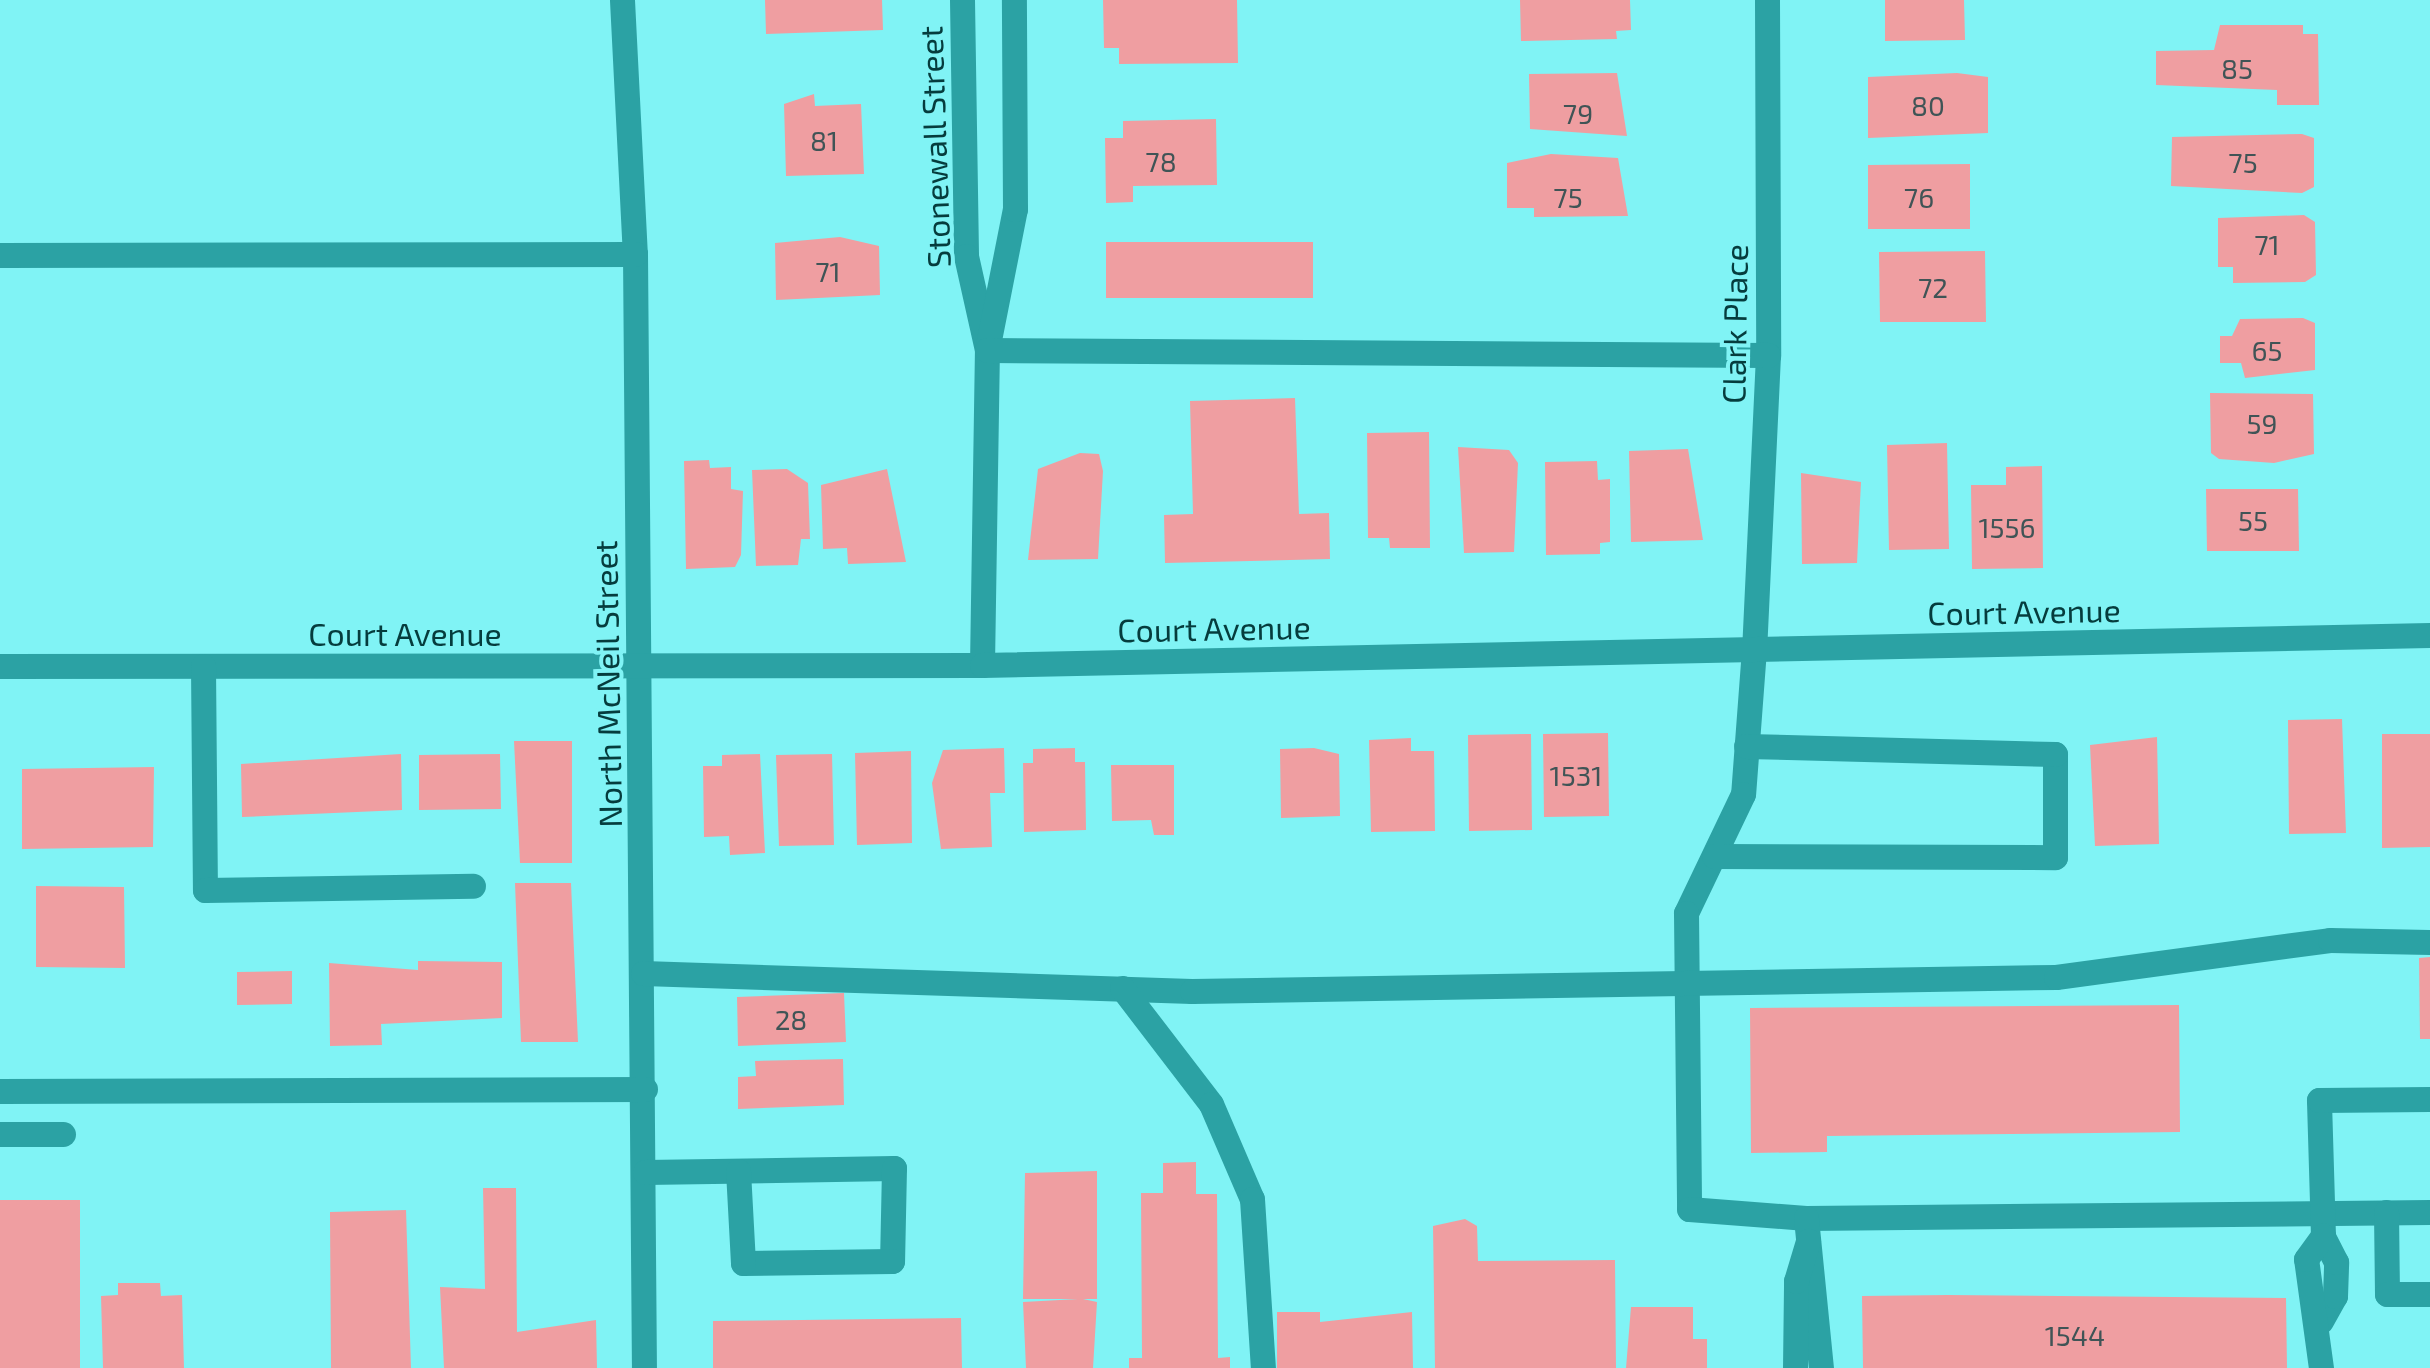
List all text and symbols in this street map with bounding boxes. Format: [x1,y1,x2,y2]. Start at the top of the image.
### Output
street label: Stonewall Street [911,25,957,269]
house number: 85 [2221,51,2253,85]
house number: 80 [1911,88,1945,122]
house number: 79 [1563,96,1593,130]
house number: 81 [810,123,838,157]
house number: 78 [1145,144,1177,178]
house number: 75 [2228,145,2258,179]
house number: 75 [1553,180,1583,214]
house number: 76 [1904,180,1934,214]
house number: 71 [2254,227,2280,261]
street label: Clark Place [1713,244,1755,404]
house number: 71 [815,254,841,288]
house number: 72 [1918,270,1948,304]
house number: 65 [2251,333,2283,367]
house number: 59 [2246,406,2278,440]
house number: 55 [2238,503,2268,537]
house number: 1556 [1978,510,2036,544]
street label: North McNeil Street [585,539,629,829]
street label: Court Avenue [1927,590,2121,632]
street label: Court Avenue [1117,607,1311,649]
street label: Court Avenue [308,614,502,652]
house number: 1531 [1550,758,1602,792]
house number: 28 [775,1002,807,1036]
house number: 1544 [2045,1318,2105,1352]

